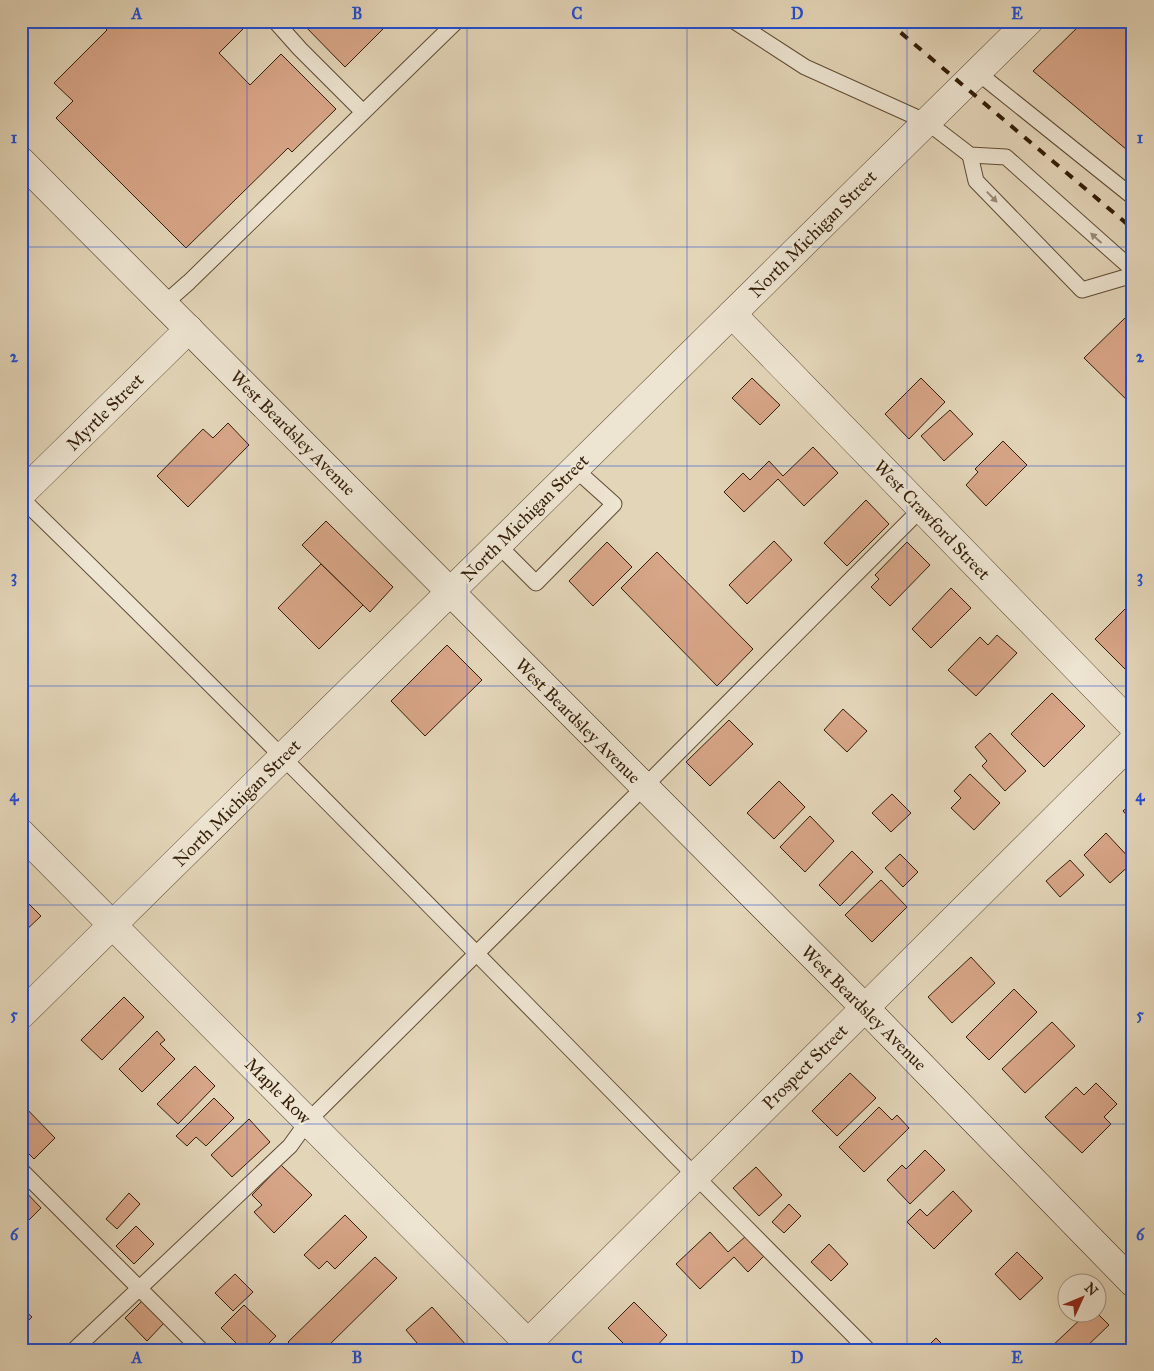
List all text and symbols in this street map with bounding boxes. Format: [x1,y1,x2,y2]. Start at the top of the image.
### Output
text: A [131,4,143,23]
text: B [352,4,362,23]
text: C [572,4,583,23]
text: D [791,4,804,23]
text: E [1011,4,1023,23]
text: 1 [11,128,18,147]
text: 1 [1137,128,1144,147]
street label: North Michigan Street [745,165,883,303]
one-way arrow [986,190,998,202]
one-way arrow [1091,232,1103,244]
text: 2 [10,347,19,366]
text: 2 [1136,347,1145,366]
street label: West Beardsley Avenue [226,366,360,500]
street label: Myrtle Street [62,368,149,455]
street label: North Michigan Street [457,449,595,587]
street label: West Crawford Street [869,455,995,585]
text: 3 [11,567,17,587]
text: 3 [1137,567,1143,587]
street label: West Beardsley Avenue [511,654,645,788]
street label: North Michigan Street [169,734,307,872]
text: 4 [10,786,20,806]
text: 4 [1136,786,1146,806]
street label: West Beardsley Avenue [797,941,931,1075]
text: 5 [10,1005,18,1024]
text: 5 [1136,1005,1144,1024]
street label: Prospect Street [758,1019,853,1114]
street label: Maple Row [240,1053,316,1129]
text: 6 [10,1225,19,1244]
text: 6 [1136,1225,1145,1244]
north arrow [1056,1274,1106,1324]
text: N [1081,1279,1101,1300]
text: A [131,1348,143,1367]
text: B [352,1348,362,1367]
text: C [572,1348,583,1367]
text: D [791,1348,804,1367]
text: E [1011,1348,1023,1367]

